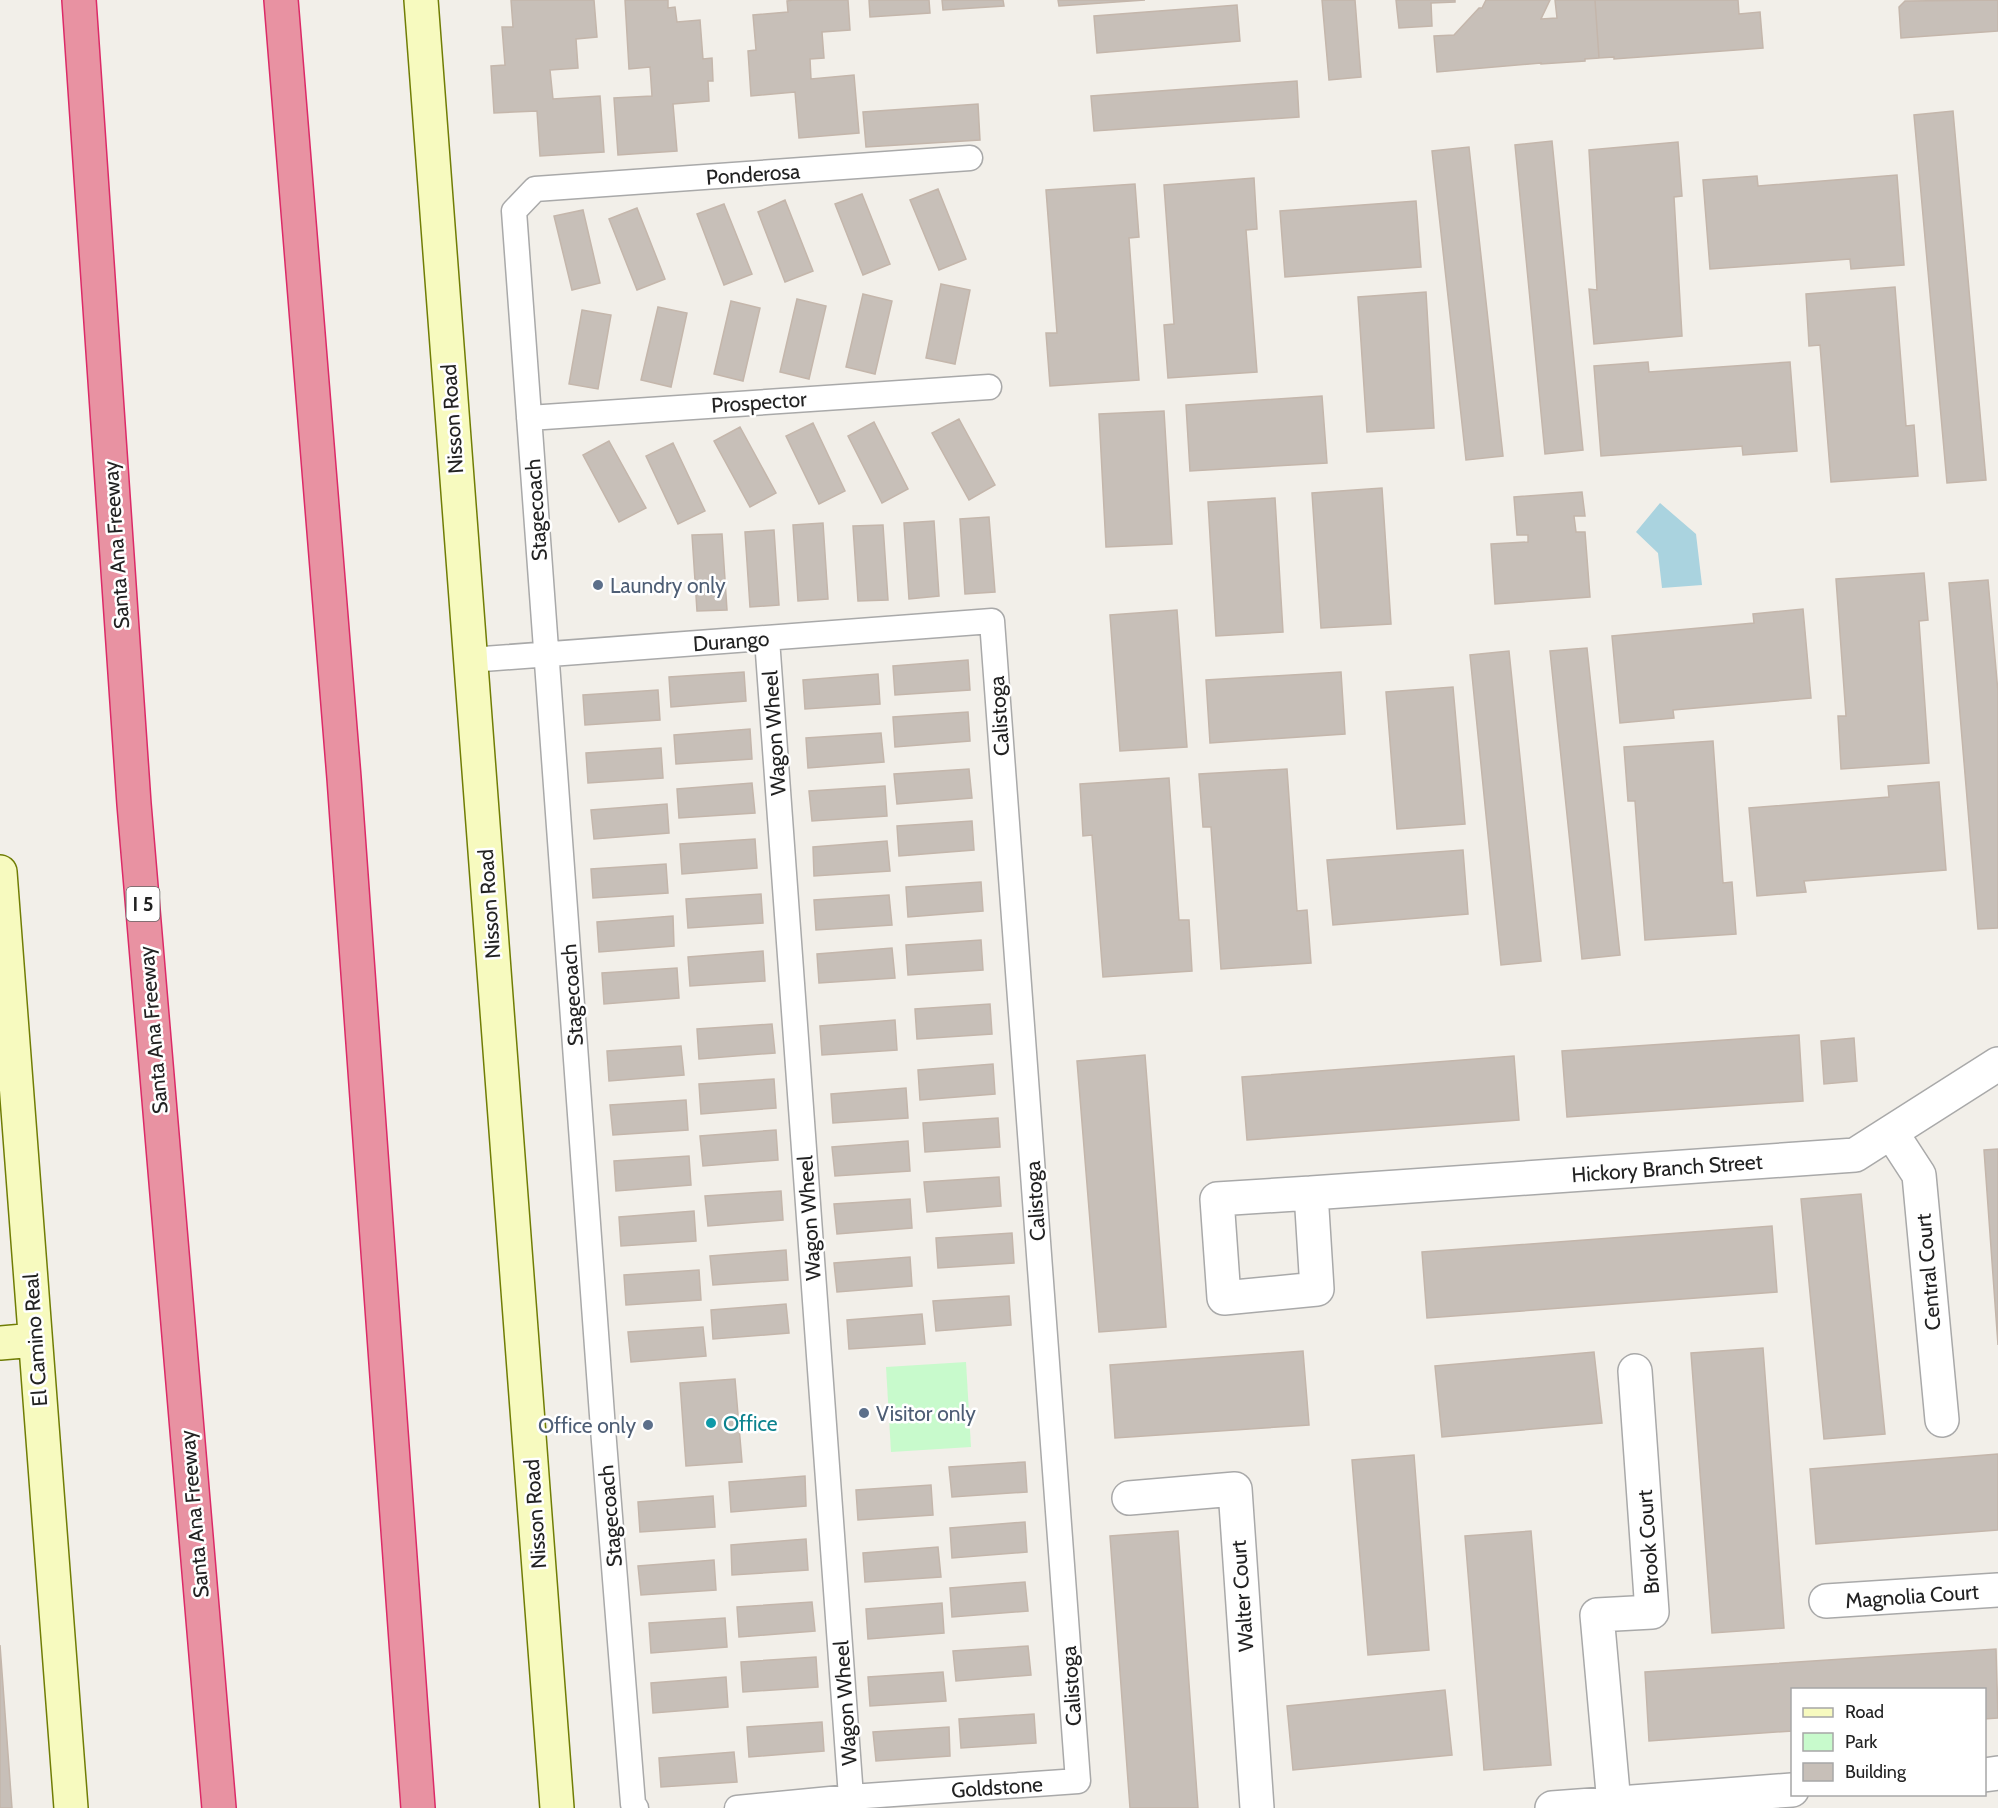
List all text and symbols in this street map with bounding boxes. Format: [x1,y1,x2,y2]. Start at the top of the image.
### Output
street label: Ponderosa [705,158,801,190]
street label: Nisson Road [436,363,468,475]
street label: Prospector [710,386,808,418]
street label: Stagecoach [520,458,552,562]
street label: Santa Ana Freeway [98,460,134,630]
place label: Laundry only [610,573,726,598]
marker: Laundry only [591,578,605,592]
street label: Durango [692,626,770,656]
street label: Wagon Wheel [757,670,791,796]
street label: Calistoga [984,675,1014,757]
street label: Nisson Road [473,848,505,960]
road number: I 5 [126,887,160,921]
street label: Stagecoach [556,943,588,1047]
street label: Santa Ana Freeway [133,945,173,1115]
street label: Hickory Branch Street [1571,1149,1763,1187]
street label: Wagon Wheel [792,1155,826,1281]
street label: Calistoga [1020,1160,1050,1242]
street label: Central Court [1910,1213,1946,1331]
street label: El Camino Real [18,1273,52,1407]
place label: Visitor only [876,1401,976,1426]
marker: Visitor only [857,1406,871,1420]
place label: Office [723,1411,778,1436]
place label: Office only [538,1413,636,1438]
marker: Office [704,1416,718,1430]
marker: Office only [641,1418,655,1432]
street label: Santa Ana Freeway [174,1429,214,1599]
street label: Nisson Road [519,1458,551,1570]
street label: Stagecoach [593,1464,627,1568]
street label: Brook Court [1632,1489,1664,1595]
street label: Walter Court [1226,1539,1258,1653]
street label: Magnolia Court [1844,1579,1980,1613]
street label: Wagon Wheel [828,1640,862,1766]
street label: Calistoga [1056,1645,1086,1727]
legend [1791,1688,1986,1796]
text: Road [1845,1701,1884,1723]
text: Park [1845,1731,1878,1753]
text: Building [1845,1761,1907,1783]
street label: Goldstone [950,1771,1044,1803]

